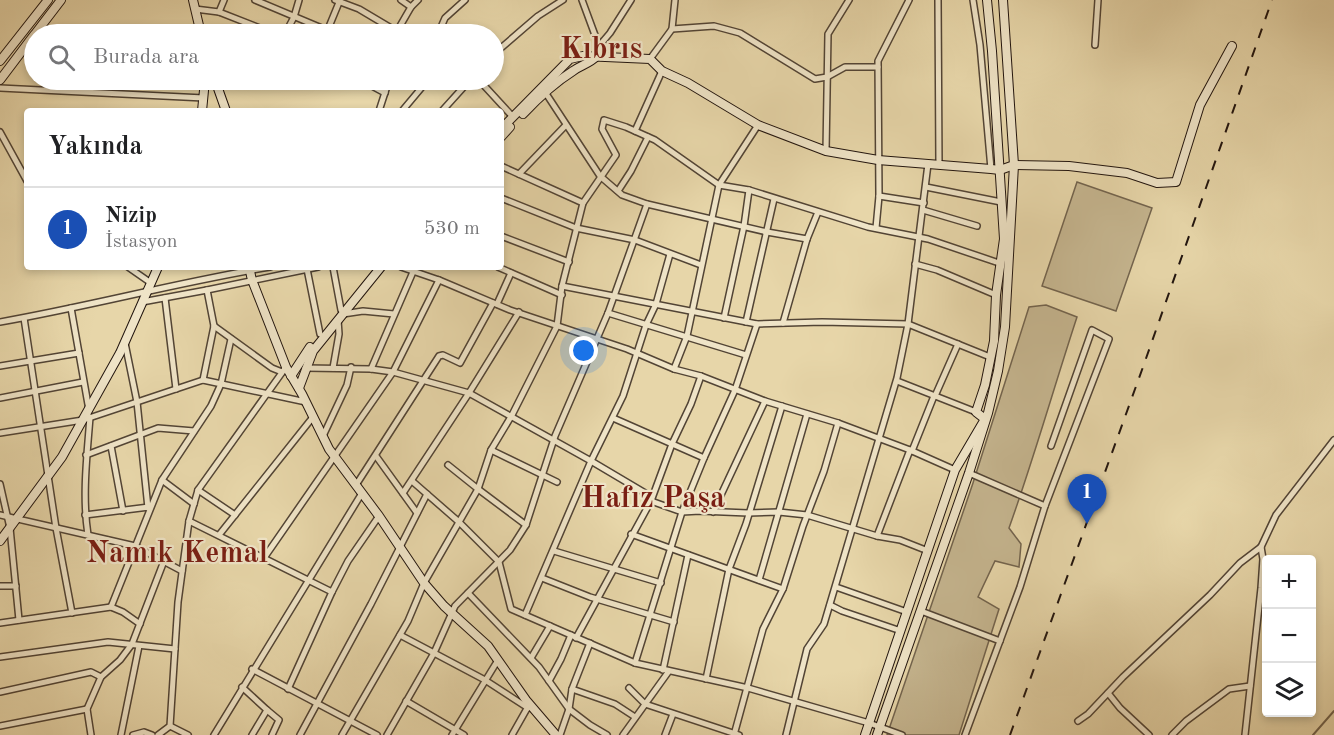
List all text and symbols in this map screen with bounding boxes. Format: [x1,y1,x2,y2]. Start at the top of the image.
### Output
search box [24,24,504,90]
district label: Kıbrıs [560,35,642,65]
icon: search [45,41,78,74]
text: Burada ara [93,46,199,68]
text: Yakında [48,134,143,160]
text: Nizip [105,205,157,227]
text: 1 [62,219,73,239]
text: 530 m [424,219,480,239]
text: İstasyon [105,232,177,252]
your location [569,336,598,365]
pin: 1 [1068,474,1106,524]
district label: Hafız Paşa [581,484,725,514]
district label: Namık Kemal [86,539,268,569]
map controls [1262,555,1316,717]
button: + [1262,555,1316,609]
button: − [1262,609,1316,663]
button: layers [1262,663,1316,717]

